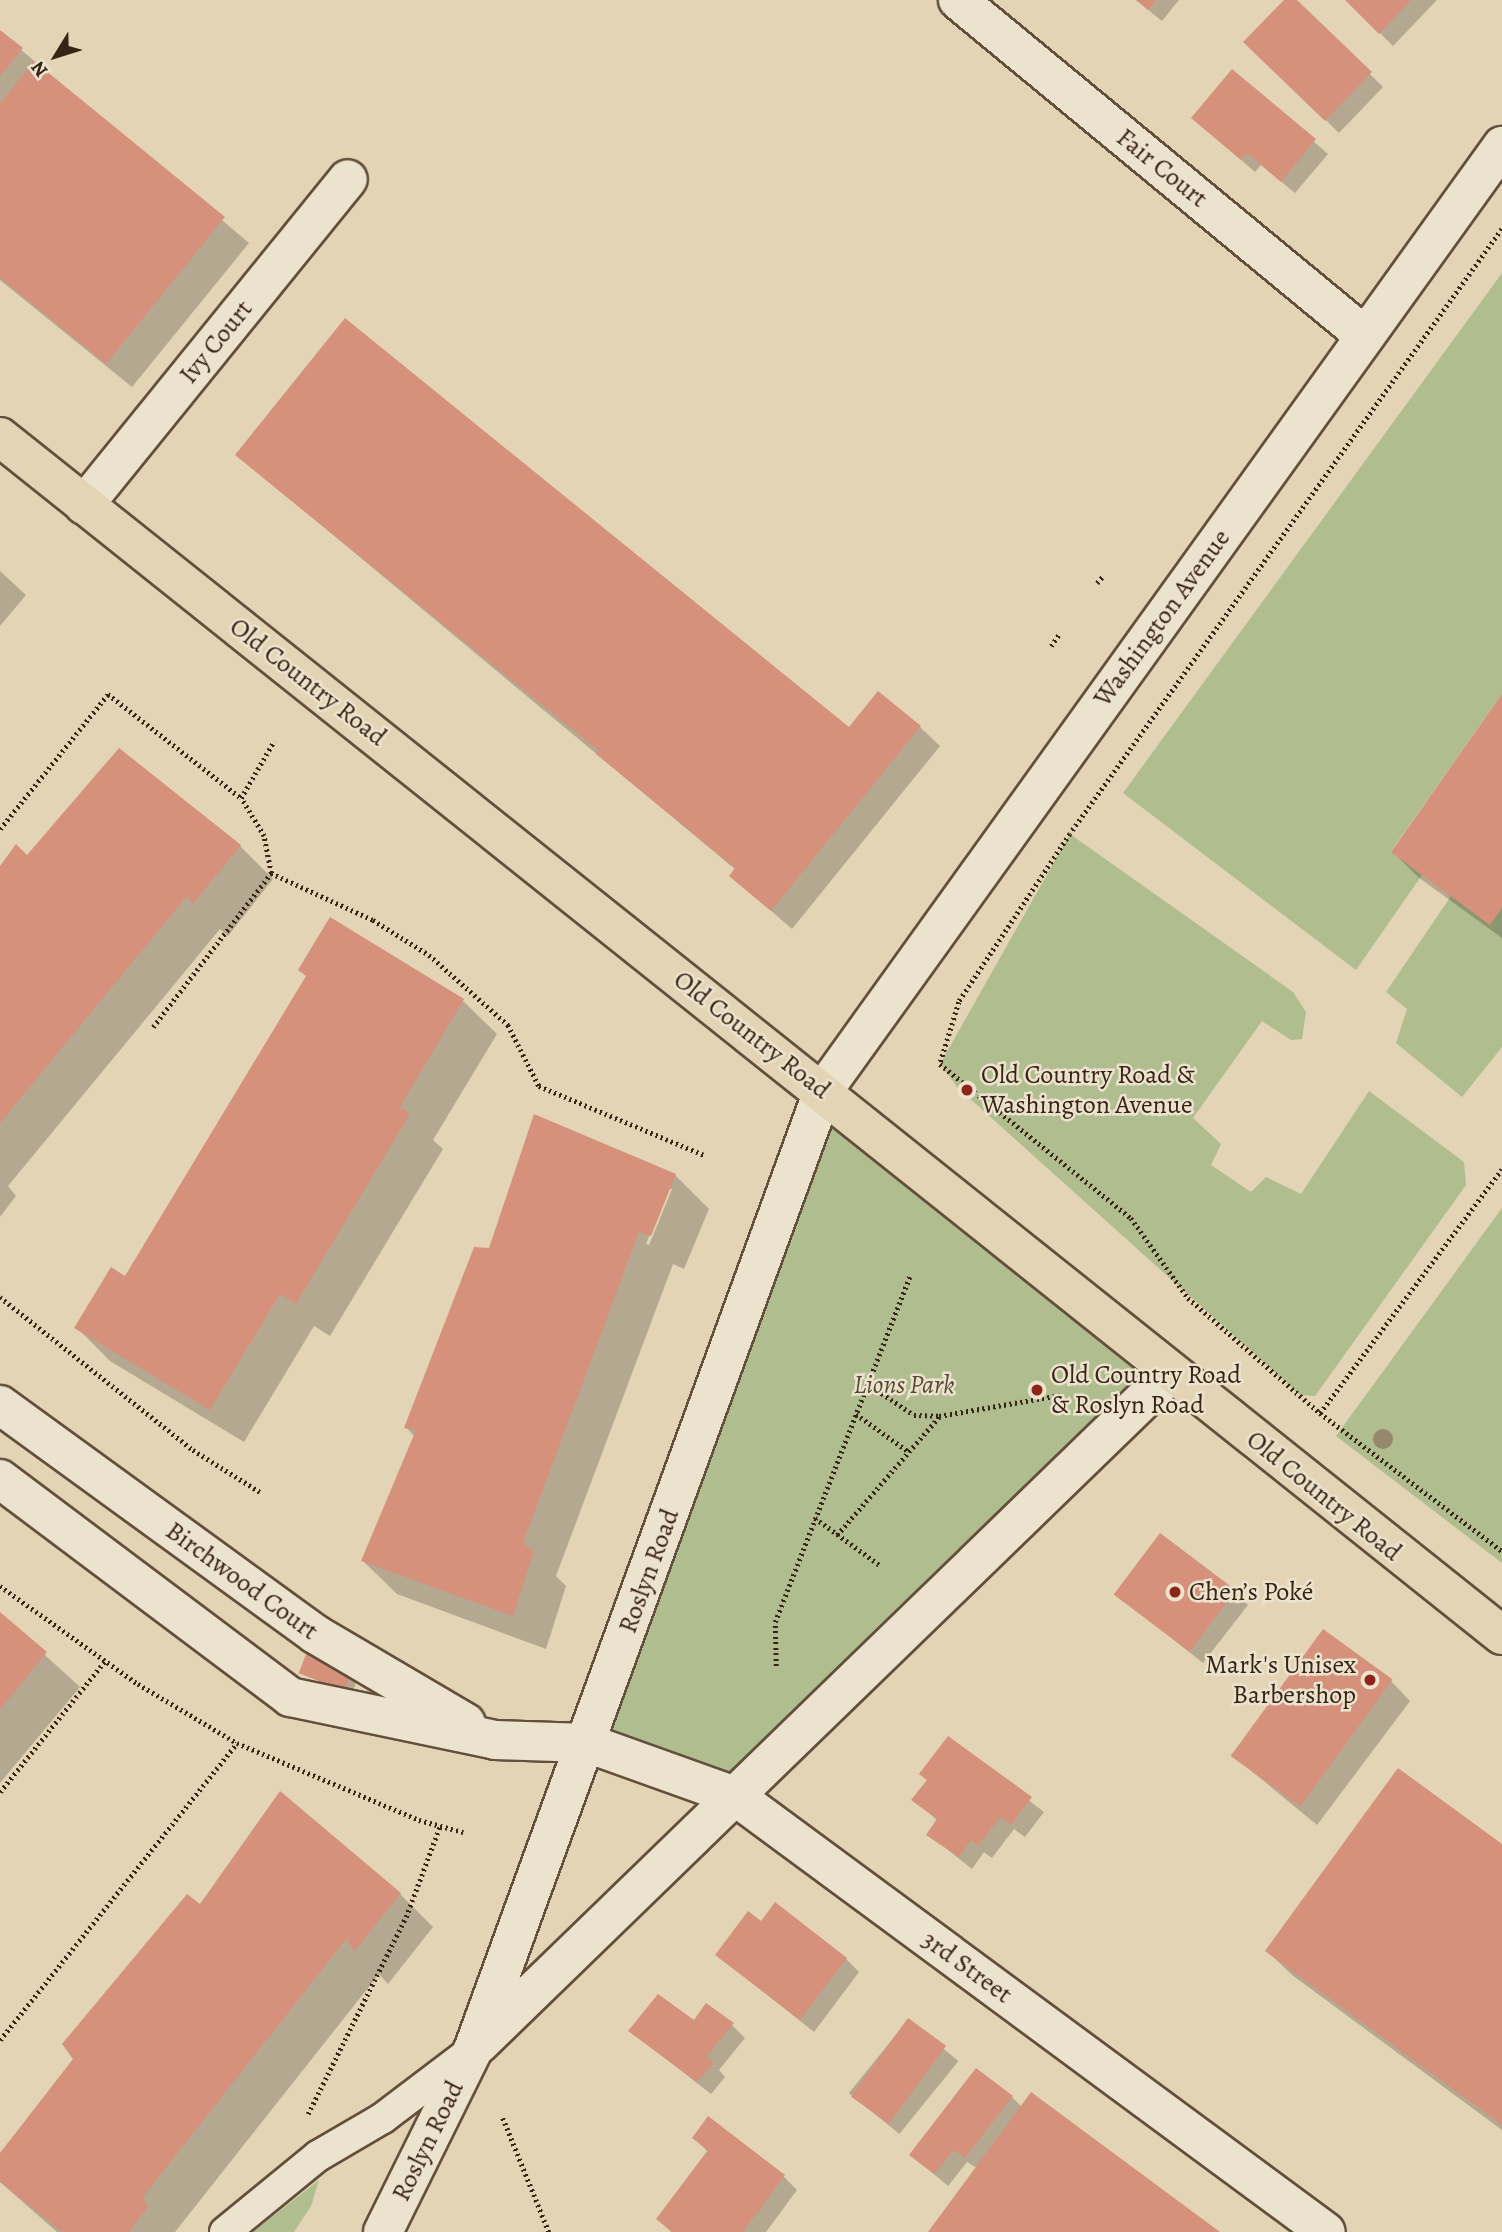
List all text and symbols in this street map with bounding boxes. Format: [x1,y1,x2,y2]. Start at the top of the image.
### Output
north arrow [21,21,91,91]
text: N [25,55,54,82]
street label: Fair Court [1110,122,1214,214]
street label: Ivy Court [173,294,259,390]
street label: Washington Avenue [1087,523,1237,713]
street label: Old Country Road [223,611,393,753]
street label: Old Country Road [667,964,837,1106]
place label: Old Country Road & Washington Avenue [981,1059,1195,1120]
marker: Old Country Road & Washington Avenue [959,1082,975,1098]
place label: Old Country Road & Roslyn Road [1051,1359,1241,1420]
park label: Lions Park [853,1369,955,1401]
marker: Old Country Road & Roslyn Road [1029,1382,1045,1398]
street label: Old Country Road [1240,1424,1408,1568]
street label: Roslyn Road [612,1505,686,1637]
street label: Birchwood Court [160,1515,324,1647]
place label: Chen’s Poké [1189,1576,1313,1608]
marker: Chen’s Poké [1167,1584,1183,1600]
place label: Mark's Unisex Barbershop [1205,1649,1356,1710]
marker: Mark's Unisex Barbershop [1362,1672,1378,1688]
street label: 3rd Street [916,1924,1018,2010]
street label: Roslyn Road [385,2076,471,2206]

